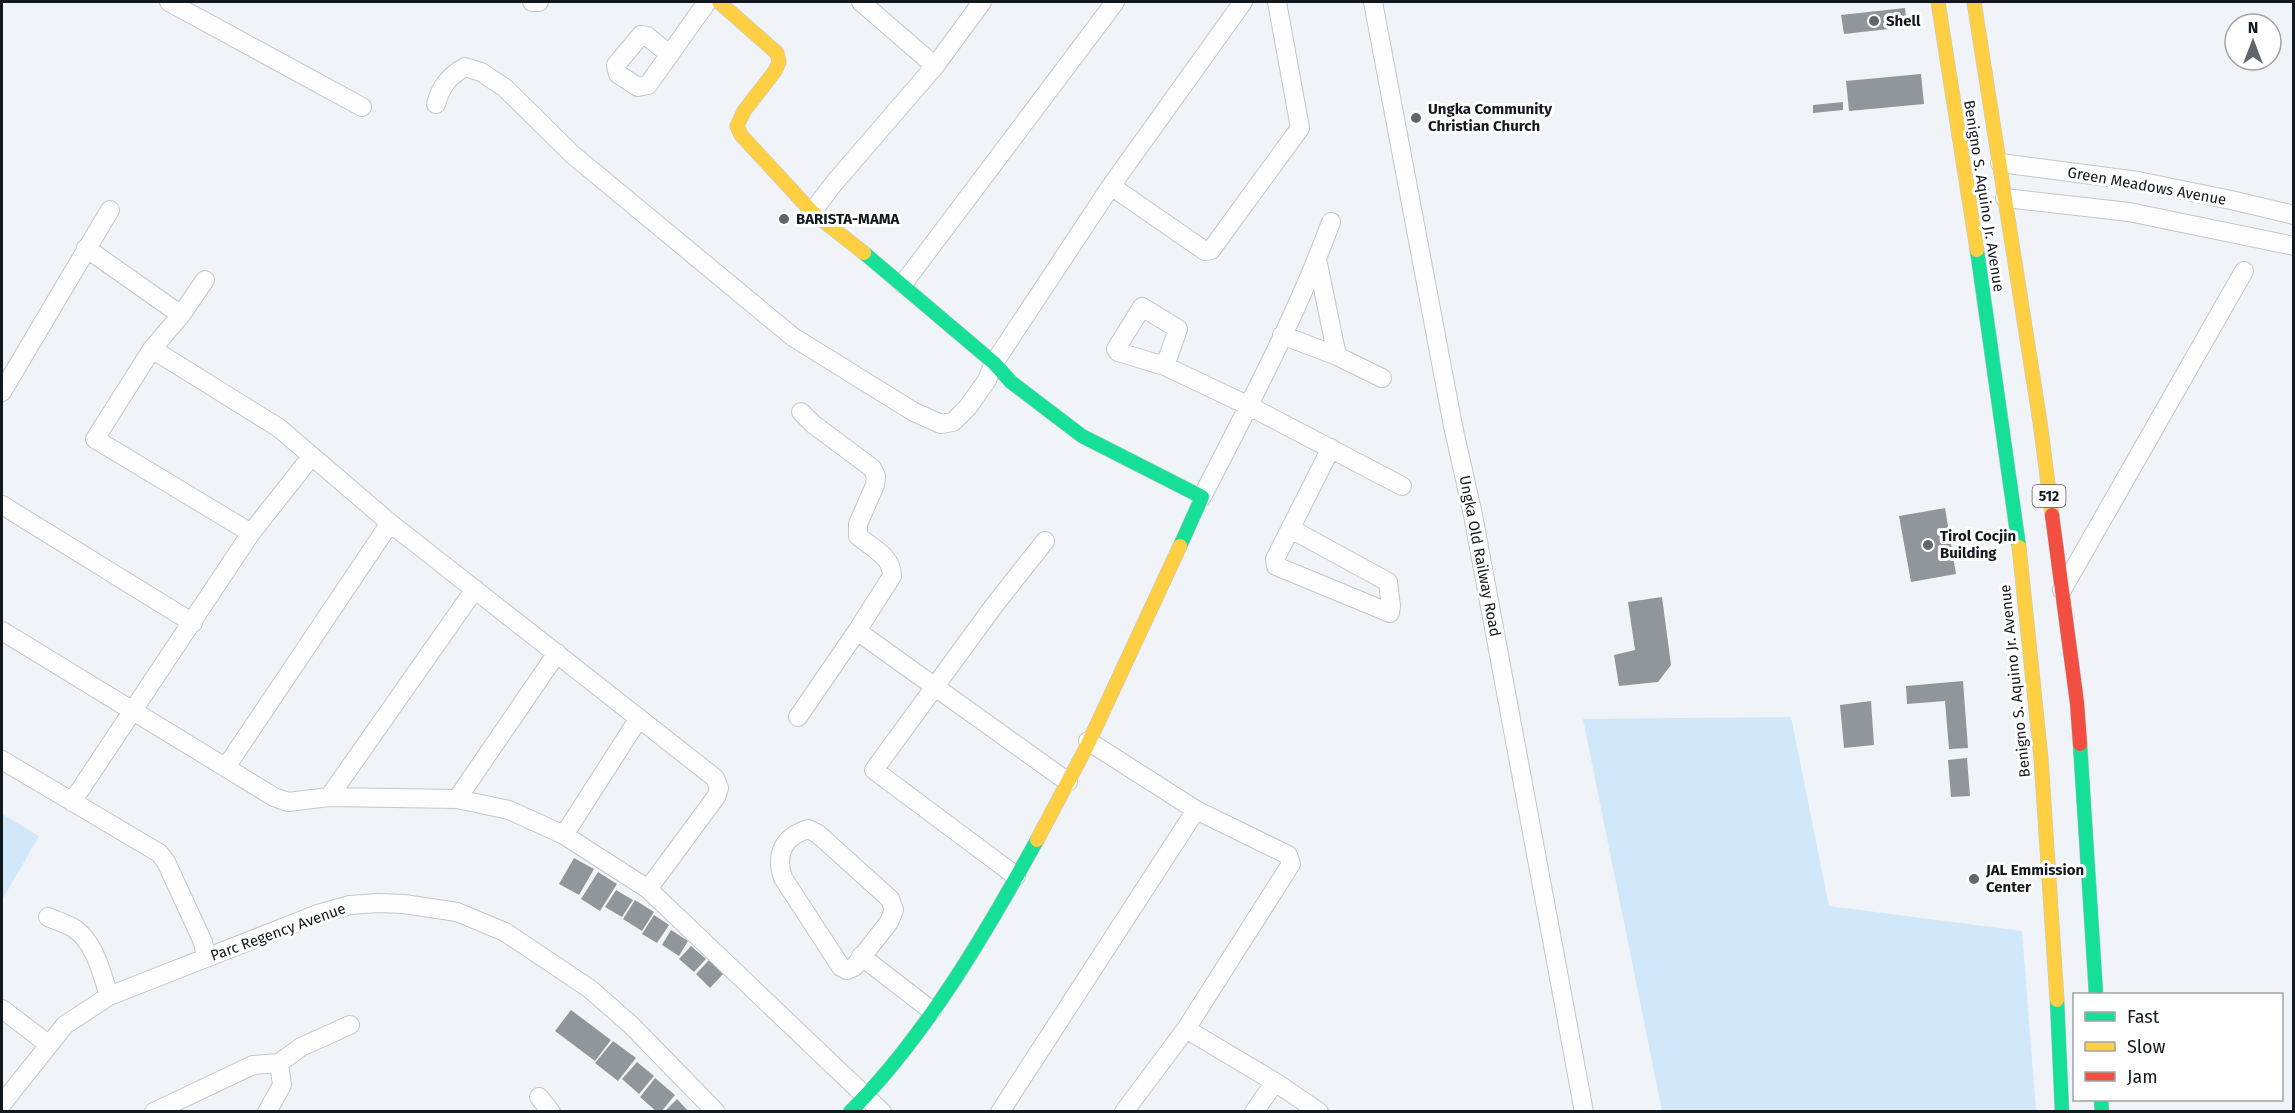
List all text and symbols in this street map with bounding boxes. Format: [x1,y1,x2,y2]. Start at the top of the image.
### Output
place label: Shell [1886,12,1921,30]
north arrow [2223,12,2283,72]
marker: Shell [1867,14,1881,28]
text: N [2248,18,2258,37]
street label: Benigno S. Aquino Jr. Avenue [1960,99,2008,293]
place label: Ungka Community Christian Church [1428,100,1552,135]
marker: Ungka Community Christian Church [1409,111,1423,125]
street label: Green Meadows Avenue [2066,163,2228,209]
place label: BARISTA-MAMA [796,210,901,228]
marker: BARISTA-MAMA [777,212,791,226]
street label: Ungka Old Railway Road [1456,474,1504,638]
road number: 512 [2032,485,2066,507]
place label: Tirol Cocjin Building [1940,527,2016,562]
marker: Tirol Cocjin Building [1921,538,1935,552]
street label: Benigno S. Aquino Jr. Avenue [1996,584,2034,778]
place label: JAL Emmission Center [1985,861,2084,896]
marker: JAL Emmission Center [1967,872,1981,886]
street label: Parc Regency Avenue [208,899,348,965]
legend [2073,993,2283,1101]
text: Fast [2127,1006,2160,1028]
text: Slow [2127,1036,2166,1058]
text: Jam [2127,1066,2158,1088]

